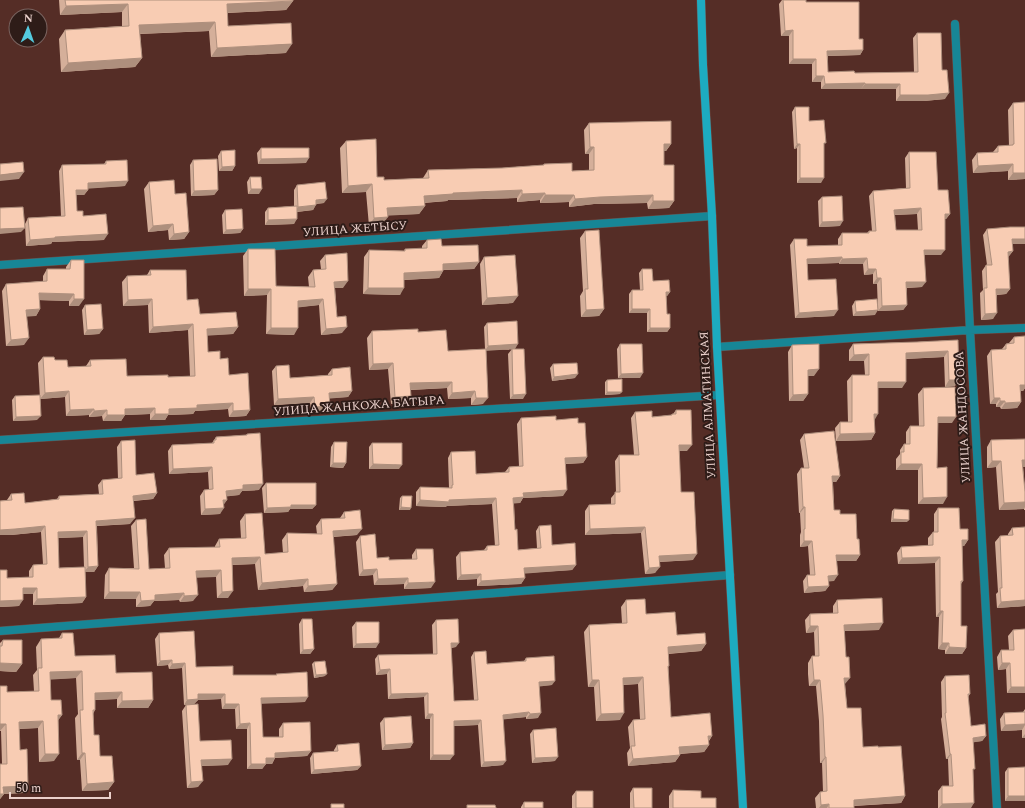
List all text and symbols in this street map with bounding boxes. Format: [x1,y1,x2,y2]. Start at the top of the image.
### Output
north arrow [8,8,48,48]
text: N [24,10,33,27]
street label: УЛИЦА ЖЕТЫСУ [302,216,408,242]
street label: УЛИЦА АЛМАТИНСКАЯ [695,331,721,479]
street label: УЛИЦА ЖАНДОСОВА [950,351,976,483]
street label: УЛИЦА ЖАНКОЖА БАТЫРА [273,391,445,421]
scale bar [10,774,110,800]
text: 50 m [16,779,41,798]

